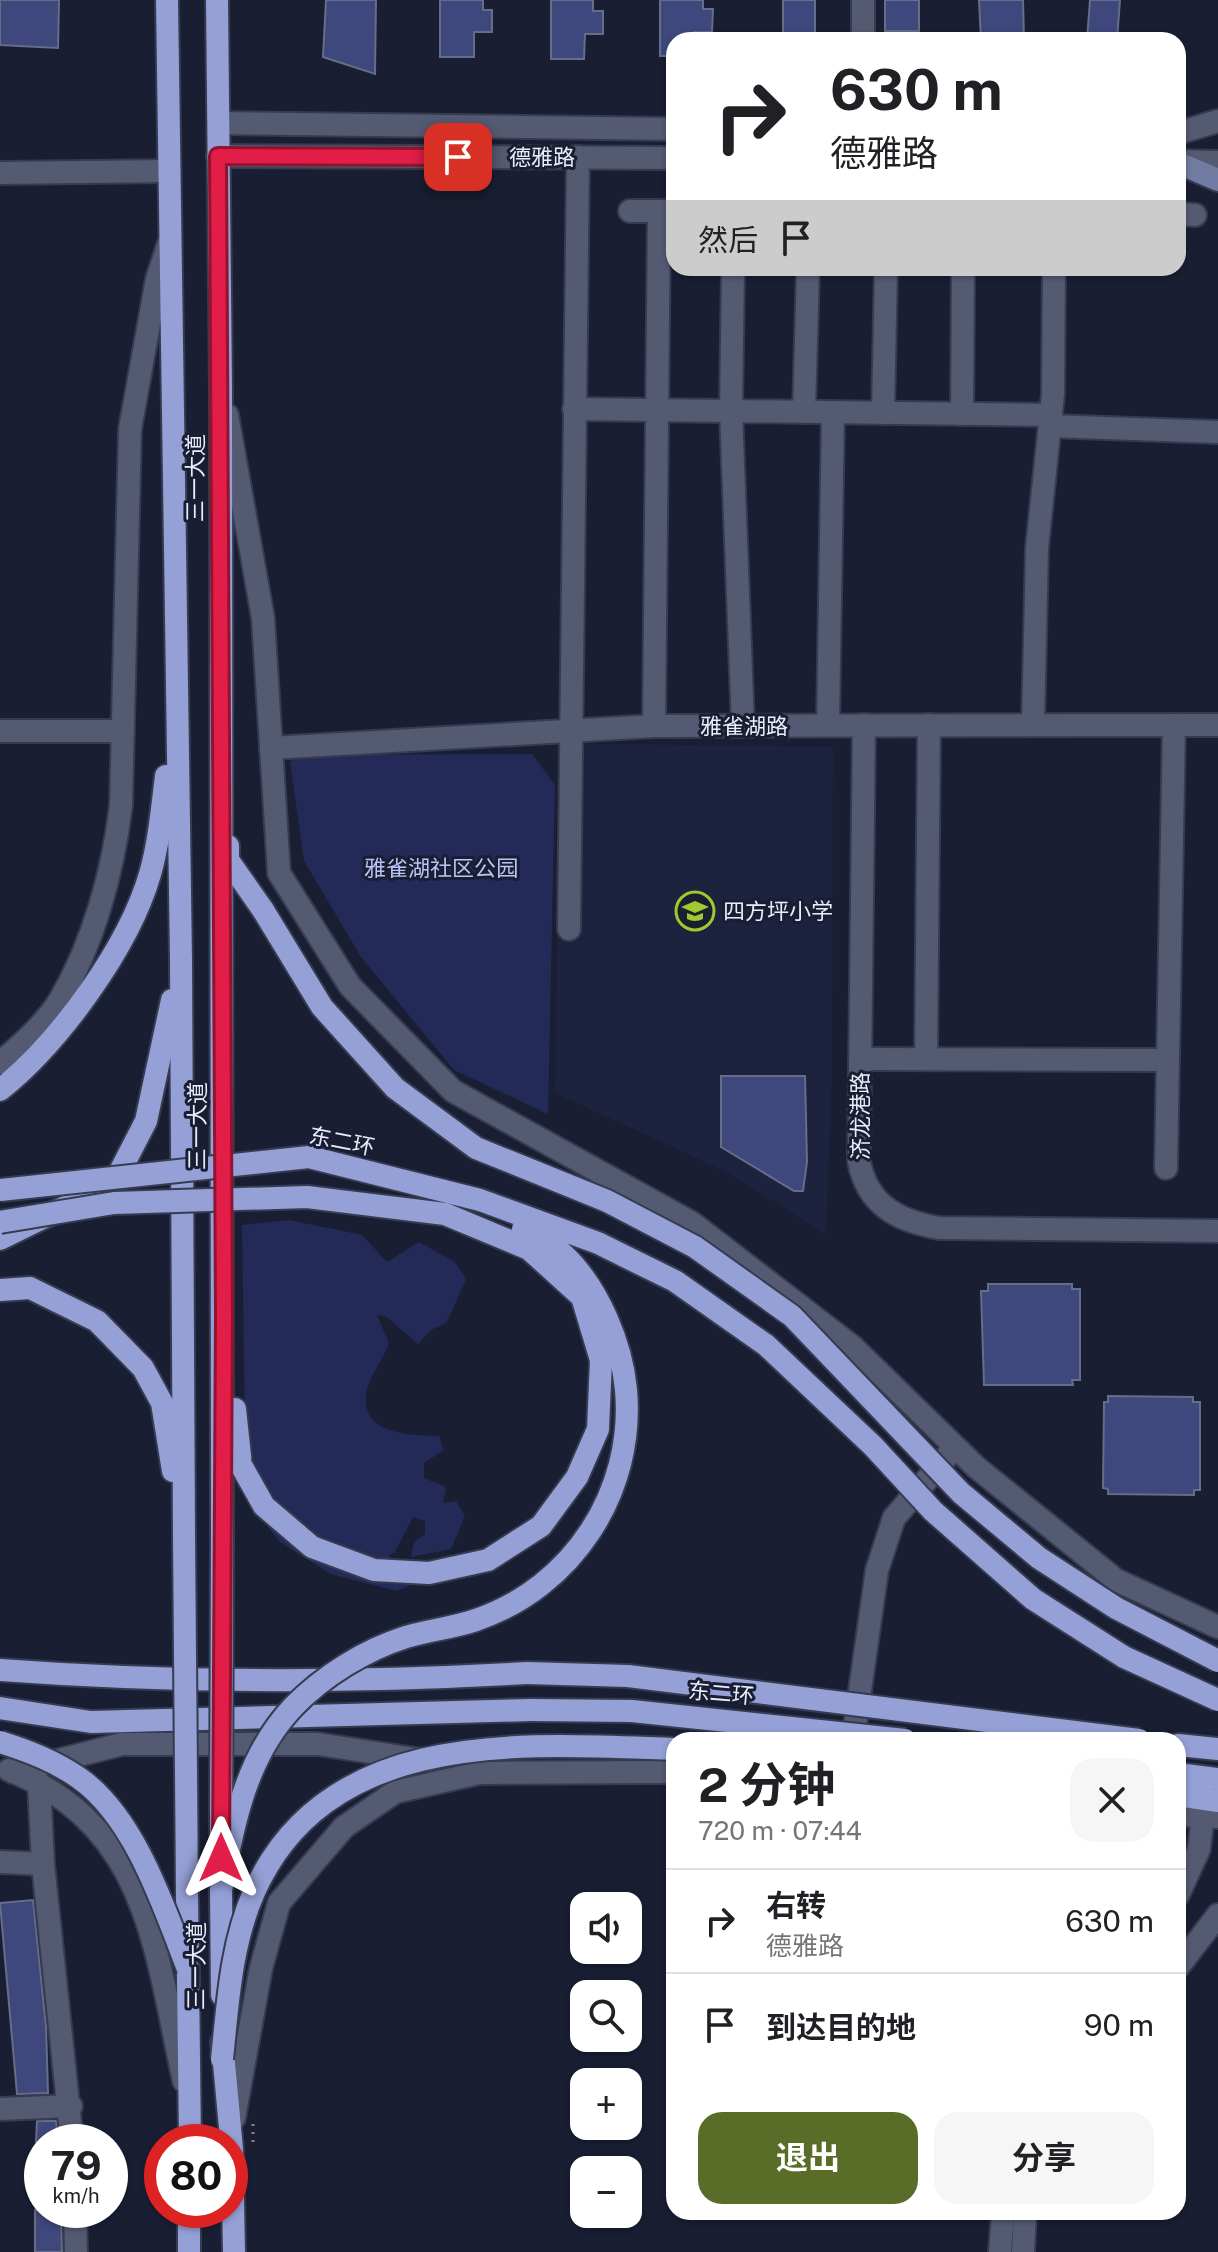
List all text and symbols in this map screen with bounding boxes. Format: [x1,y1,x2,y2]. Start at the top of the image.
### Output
text: 630 m [830,57,1003,123]
icon: right [698,64,802,168]
pin [424,123,492,191]
text: 德雅路 [830,132,938,174]
icon: arrive [436,135,480,179]
street label: 德雅路 [509,144,575,170]
icon: arrive [774,216,818,260]
text: 然后 [698,222,758,258]
street label: 三一大道 [182,434,208,522]
street label: 雅雀湖路 [700,713,788,739]
park label: 雅雀湖社区公园 [364,855,518,881]
school or university icon: 四方坪小学 [674,890,716,932]
place label: 四方坪小学 [723,898,833,924]
street label: 济龙港路 [847,1072,873,1160]
street label: 三一大道 [184,1082,210,1170]
street label: 东二环 [307,1122,377,1160]
street label: 东二环 [687,1677,755,1709]
text: 2 分钟 [698,1756,835,1813]
button: close [1070,1758,1154,1842]
text: 720 m · 07:44 [698,1815,862,1846]
position arrow [179,1816,263,1900]
text: 右转 [766,1887,826,1923]
map controls [570,1892,642,2228]
button: sound [570,1892,642,1964]
icon: right [698,1899,742,1943]
text: 630 m [1065,1903,1154,1939]
street label: 三一大道 [183,1922,209,2010]
text: 德雅路 [766,1930,844,1961]
button: search [570,1980,642,2052]
icon: arrive [698,2003,742,2047]
text: 90 m [1084,2007,1154,2043]
text: 到达目的地 [766,2009,916,2045]
button: + [570,2068,642,2140]
button: 退出 [698,2112,918,2204]
button: 分享 [934,2112,1154,2204]
speed limit sign: 80 [144,2124,248,2228]
text: 79 [50,2142,102,2189]
button: − [570,2156,642,2228]
text: km/h [52,2184,100,2208]

